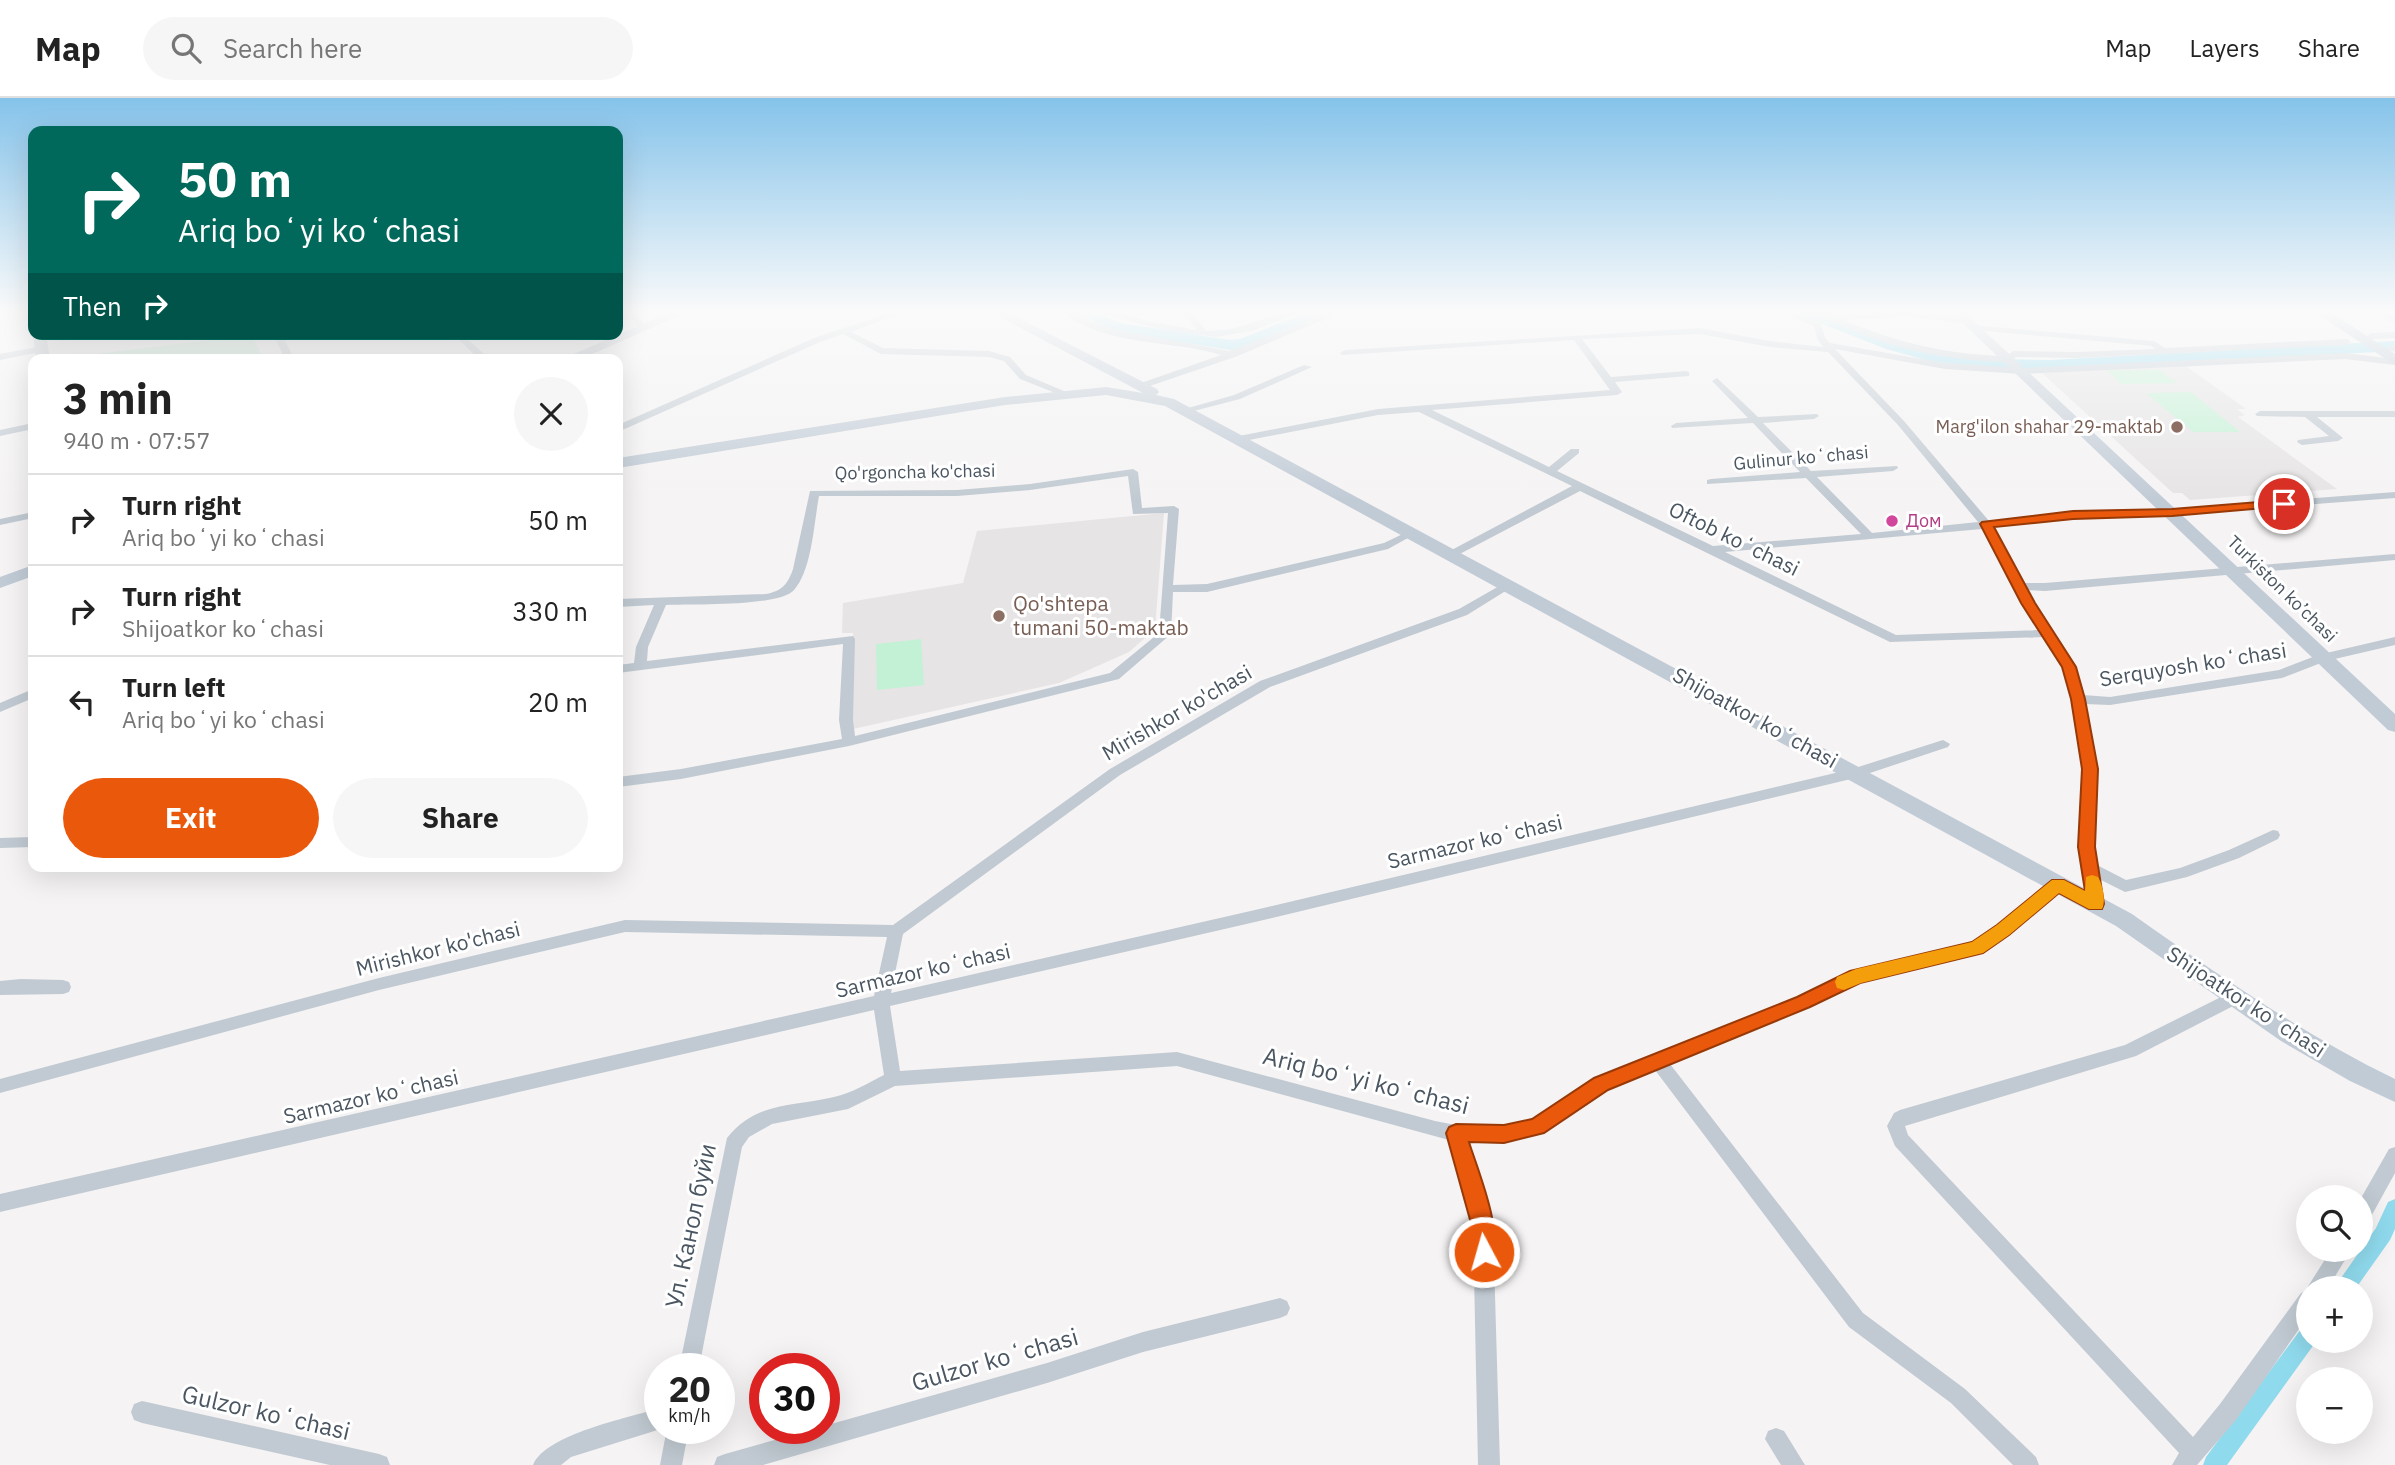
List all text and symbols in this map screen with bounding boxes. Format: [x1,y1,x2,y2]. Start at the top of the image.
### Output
search box [143,17,633,80]
text: Map [35,27,101,70]
icon: search [167,29,205,67]
text: Search here [223,31,362,65]
text: Map [2105,32,2152,64]
text: Layers [2190,32,2260,64]
text: Share [2298,32,2360,64]
text: 50 m [178,147,292,210]
icon: right [63,154,154,245]
text: Ariq boʻyi koʻchasi [178,209,460,251]
icon: right [136,287,174,325]
text: Then [63,289,122,323]
text: 3 min [63,371,173,426]
button: close [514,377,588,451]
place label: Marg'ilon shahar 29-maktab [1936,415,2163,438]
marker: Marg'ilon shahar 29-maktab [2169,419,2185,435]
text: 940 m · 07:57 [63,425,210,455]
street label: Gulinur koʻchasi [1732,440,1870,475]
street label: Qo'rgoncha ko'chasi [834,459,996,484]
pin [2254,474,2314,534]
icon: arrive [2265,485,2303,523]
text: Turn right [122,488,241,522]
street label: Oftob koʻchasi [1664,494,1804,582]
icon: right [63,501,101,539]
text: 50 m [528,503,588,537]
place label: Дом [1906,509,1942,532]
marker: Дом [1884,513,1900,529]
text: Ariq boʻyi koʻchasi [122,522,325,552]
street label: Turkiston ko’chasi [2222,530,2342,647]
text: Turn right [122,579,241,613]
place label: Qo'shtepa tumani 50-maktab [1013,589,1189,641]
icon: right [63,592,101,630]
text: 330 m [512,594,588,628]
marker: Qo'shtepa tumani 50-maktab [991,608,1007,624]
text: Shijoatkor koʻchasi [122,613,324,643]
street label: Serquyosh koʻchasi [2097,635,2288,693]
street label: Mirishkor ko'chasi [1097,658,1256,766]
street label: Shijoatkor koʻchasi [1668,660,1843,774]
text: Turn left [122,670,225,704]
icon: left [63,683,101,721]
text: 20 m [528,685,588,719]
text: Ariq boʻyi koʻchasi [122,704,325,734]
button: Exit [63,778,319,858]
button: Share [333,778,588,858]
street label: Sarmazor koʻchasi [1384,807,1565,875]
street label: Mirishkor ko'chasi [353,914,523,982]
street label: Sarmazor koʻchasi [832,936,1013,1004]
street label: Shijoatkor koʻchasi [2162,939,2331,1063]
street label: Ariq boʻyi koʻchasi [1260,1039,1473,1121]
street label: Sarmazor koʻchasi [280,1062,461,1130]
street label: Ул. Канол буйи [657,1141,723,1311]
map controls [2296,1185,2373,1444]
button: search [2296,1185,2373,1262]
position arrow [1447,1215,1521,1289]
button: + [2296,1276,2373,1353]
street label: Gulzor koʻchasi [908,1320,1082,1398]
speed limit sign: 30 [749,1353,840,1444]
text: 20 [668,1366,711,1412]
button: − [2296,1367,2373,1444]
street label: Gulzor koʻchasi [179,1377,354,1447]
text: km/h [668,1404,711,1427]

